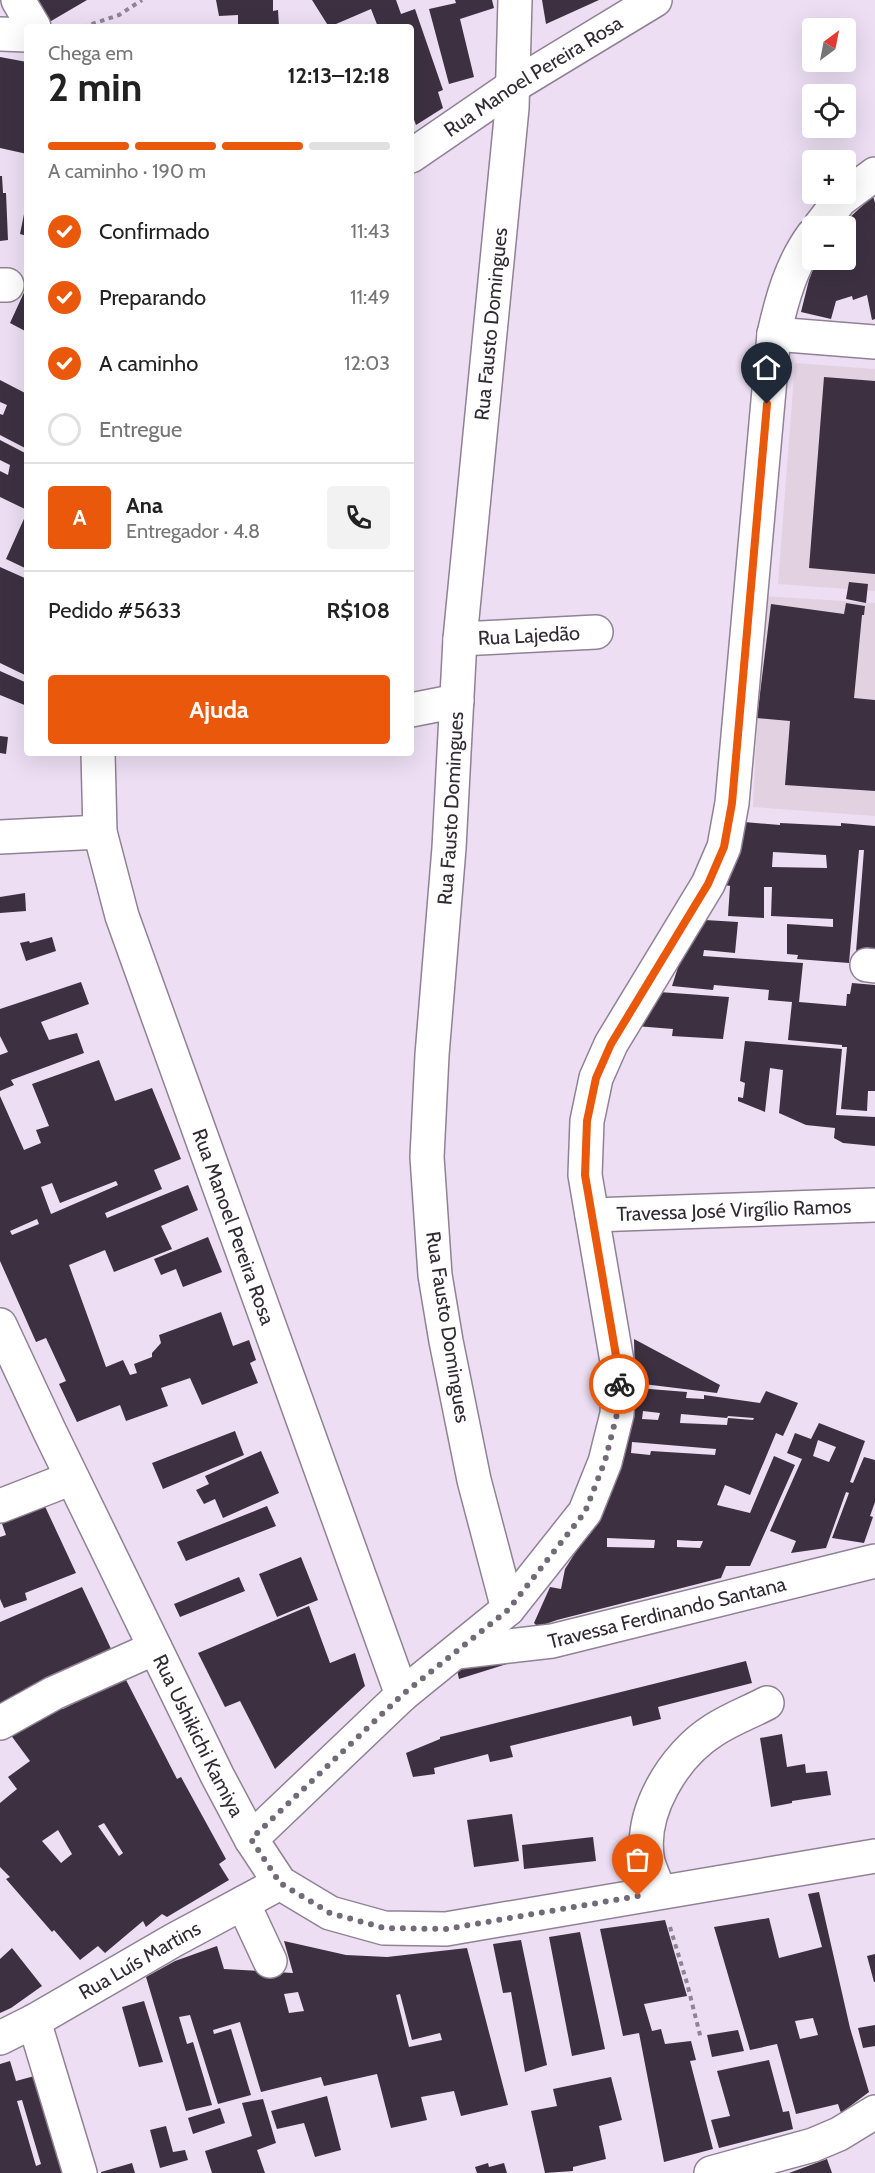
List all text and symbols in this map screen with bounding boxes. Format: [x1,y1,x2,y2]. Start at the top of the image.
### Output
street label: Rua Manoel Pereira Rosa [439,10,627,142]
north arrow [802,18,856,72]
map controls [802,18,856,270]
text: Chega em [48,41,133,65]
text: 12:13–12:18 [287,62,390,89]
text: 2 min [48,63,142,111]
button: locate [802,84,856,138]
button: + [802,150,856,204]
text: A caminho · 190 m [48,159,206,183]
icon: check [48,215,81,248]
button: − [802,216,856,270]
text: Confirmado [99,218,210,245]
text: 11:43 [350,219,390,243]
street label: Rua Fausto Domingues [469,226,512,422]
icon: check [48,281,81,314]
text: Preparando [99,284,206,311]
text: 11:49 [350,285,390,309]
pin [741,342,792,404]
icon: check [48,347,81,380]
text: A caminho [99,350,198,377]
text: 12:03 [344,351,390,375]
icon: home [750,351,783,384]
text: Entregue [99,416,182,443]
button: phone [327,486,390,549]
text: Ana [126,492,163,519]
text: A [73,504,86,531]
text: Entregador · 4.8 [126,519,260,543]
text: Pedido #5633 [48,597,181,624]
text: R$108 [327,597,390,624]
street label: Rua Lajedão [477,621,581,650]
button: Ajuda [48,675,390,744]
street label: Rua Fausto Domingues [432,711,468,906]
street label: Rua Manoel Pereira Rosa [187,1125,280,1328]
street label: Travessa José Virgílio Ramos [616,1194,852,1226]
street label: Rua Fausto Domingues [421,1230,475,1424]
courier [589,1354,649,1414]
icon: bike [603,1368,636,1401]
street label: Travessa Ferdinando Santana [545,1571,789,1654]
street label: Rua Ushikichi Kamiya [148,1650,249,1821]
pin [612,1834,663,1896]
icon: bag [621,1843,654,1876]
street label: Rua Luís Martins [75,1916,205,2004]

